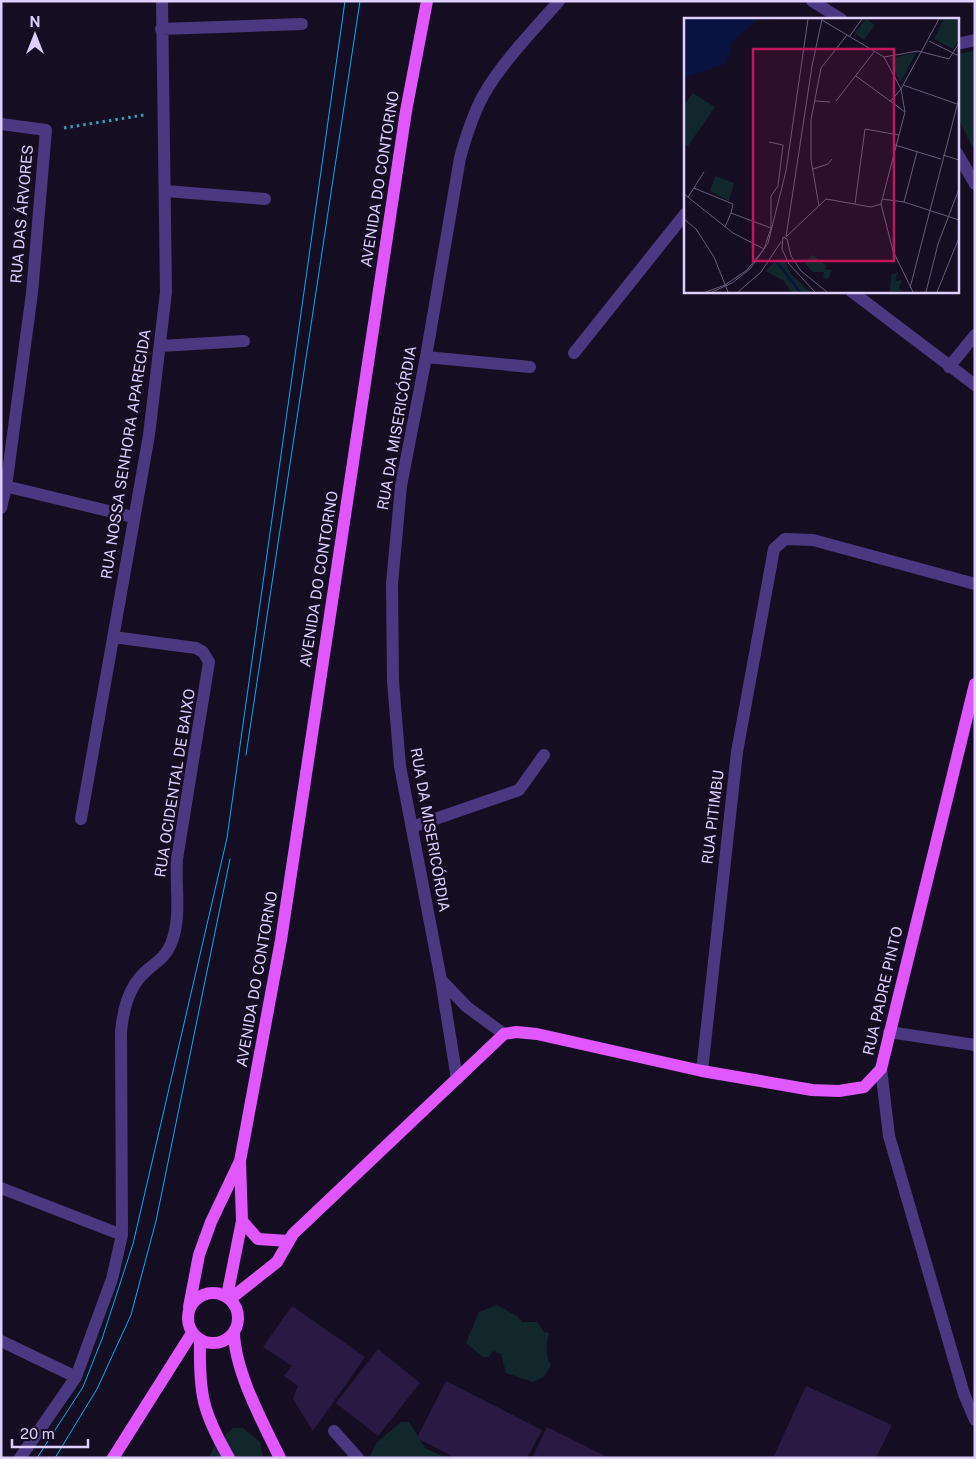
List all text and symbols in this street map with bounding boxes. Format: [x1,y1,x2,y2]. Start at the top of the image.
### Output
north arrow [10,10,60,60]
text: N [30,14,40,30]
inset map [684,18,958,292]
street label: AVENIDA DO CONTORNO [357,90,402,268]
street label: RUA DAS ÁRVORES [7,144,36,284]
street label: RUA NOSSA SENHORA APARECIDA [97,327,154,580]
street label: RUA DA MISERICÓRDIA [373,344,419,511]
street label: AVENIDA DO CONTORNO [296,490,341,668]
street label: RUA OCIDENTAL DE BAIXO [151,687,198,878]
street label: RUA DA MISERICÓRDIA [408,746,454,914]
street label: RUA PITIMBU [698,769,727,865]
street label: AVENIDA DO CONTORNO [233,890,280,1068]
street label: RUA PADRE PINTO [859,925,906,1057]
scale bar [12,1416,89,1448]
text: 20 m [20,1425,55,1442]

